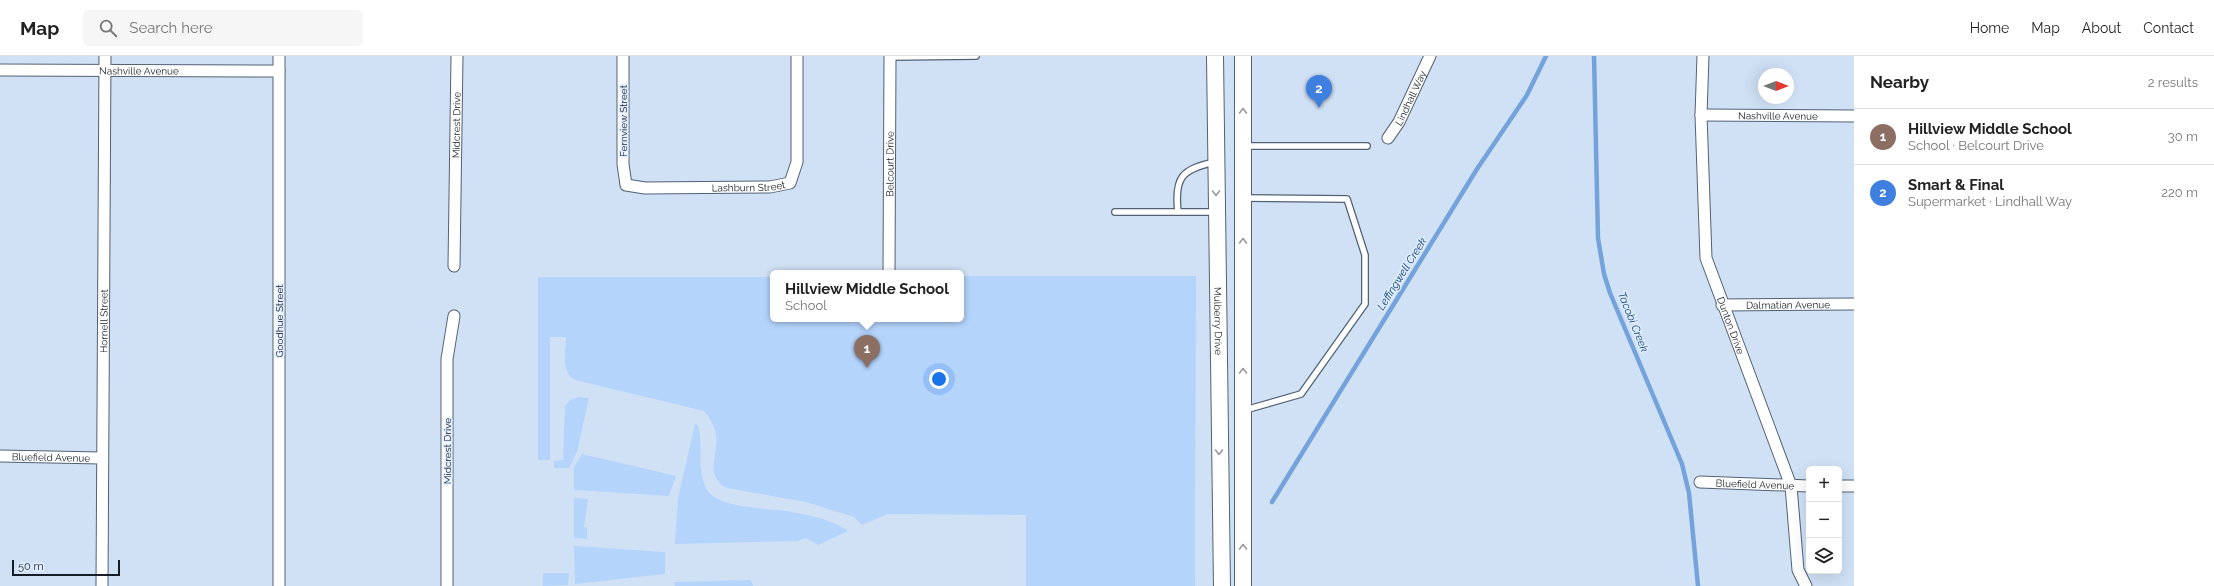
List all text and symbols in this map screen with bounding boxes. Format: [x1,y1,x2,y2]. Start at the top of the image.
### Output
search box [83,10,363,46]
text: Map [20,17,59,39]
icon: search [97,17,119,39]
text: Search here [129,19,213,37]
text: Home [1970,20,2009,36]
text: Map [2031,20,2060,36]
text: About [2082,20,2121,36]
text: Contact [2143,20,2194,36]
street label: Nashville Avenue [99,65,179,76]
street label: Lindhall Way [1393,68,1428,128]
north arrow [1758,68,1794,104]
text: Nearby [1870,72,1929,92]
pin: 2 [1306,75,1332,108]
text: 2 results [2148,75,2198,90]
street label: Fernview Street [618,84,629,157]
street label: Midcrest Drive [450,92,462,158]
one-way arrow [1239,108,1247,114]
street label: Nashville Avenue [1738,110,1818,121]
text: Hillview Middle School [1908,120,2072,138]
text: 1 [1880,129,1886,144]
text: 30 m [2168,129,2198,144]
street label: Belcourt Drive [884,131,895,197]
text: School · Belcourt Drive [1908,138,2044,153]
text: Smart & Final [1908,176,2004,194]
street label: Lashburn Street [712,178,787,193]
text: 2 [1879,185,1887,200]
text: 220 m [2161,185,2198,200]
one-way arrow [1212,190,1220,196]
text: Supermarket · Lindhall Way [1908,194,2072,209]
water label: Leffingwell Creek [1375,235,1430,313]
one-way arrow [1239,238,1247,244]
popup [770,270,964,322]
text: Hillview Middle School [785,280,949,298]
street label: Goodhue Street [274,284,285,358]
street label: Mulberry Drive [1213,287,1224,355]
street label: Hornell Street [98,288,109,353]
water label: Tacobi Creek [1615,290,1651,354]
street label: Dunton Drive [1715,295,1747,356]
text: School [785,298,827,313]
street label: Dalmatian Avenue [1746,299,1830,310]
pin: 1 [854,335,880,368]
one-way arrow [1239,368,1247,374]
your location [929,369,949,389]
street label: Midcrest Drive [442,418,453,484]
one-way arrow [1215,449,1223,455]
street label: Bluefield Avenue [12,451,90,463]
map controls [1806,466,1842,574]
button: + [1806,466,1842,502]
street label: Bluefield Avenue [1716,477,1794,491]
button: − [1806,502,1842,538]
button: layers [1806,538,1842,574]
one-way arrow [1239,544,1247,550]
scale bar [12,558,120,577]
text: 50 m [18,560,44,573]

